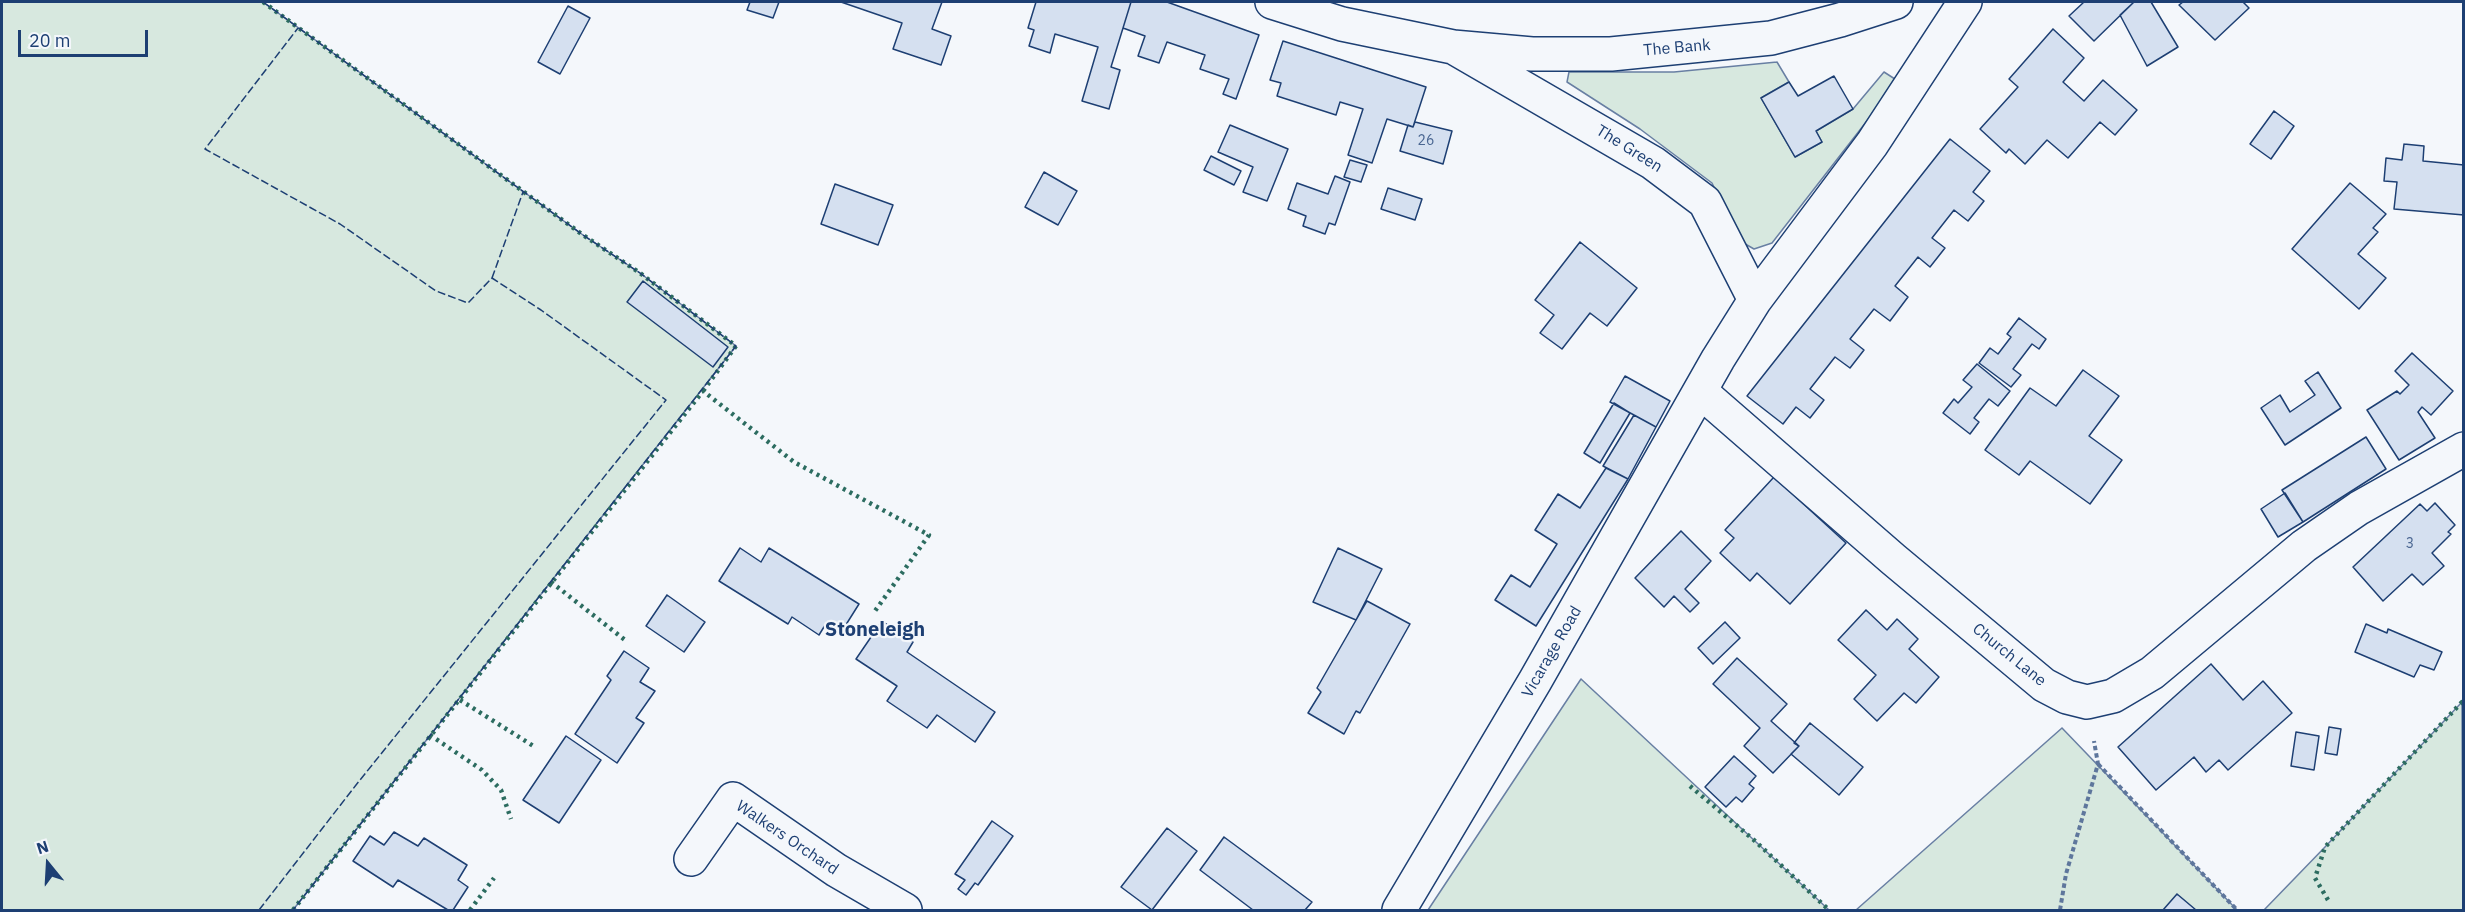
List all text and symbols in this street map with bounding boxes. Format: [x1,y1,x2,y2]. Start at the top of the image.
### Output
scale bar [21,18,152,56]
text: 20 m [29,29,71,52]
street label: The Bank [1643,36,1711,60]
street label: The Green [1592,121,1666,177]
house number: 26 [1418,133,1434,149]
house number: 3 [2406,536,2414,552]
street label: Vicarage Road [1518,603,1586,701]
district label: Stoneleigh [825,618,925,642]
street label: Church Lane [1968,619,2050,691]
street label: Walkers Orchard [732,797,842,879]
north arrow [18,834,78,894]
text: N [34,836,51,858]

